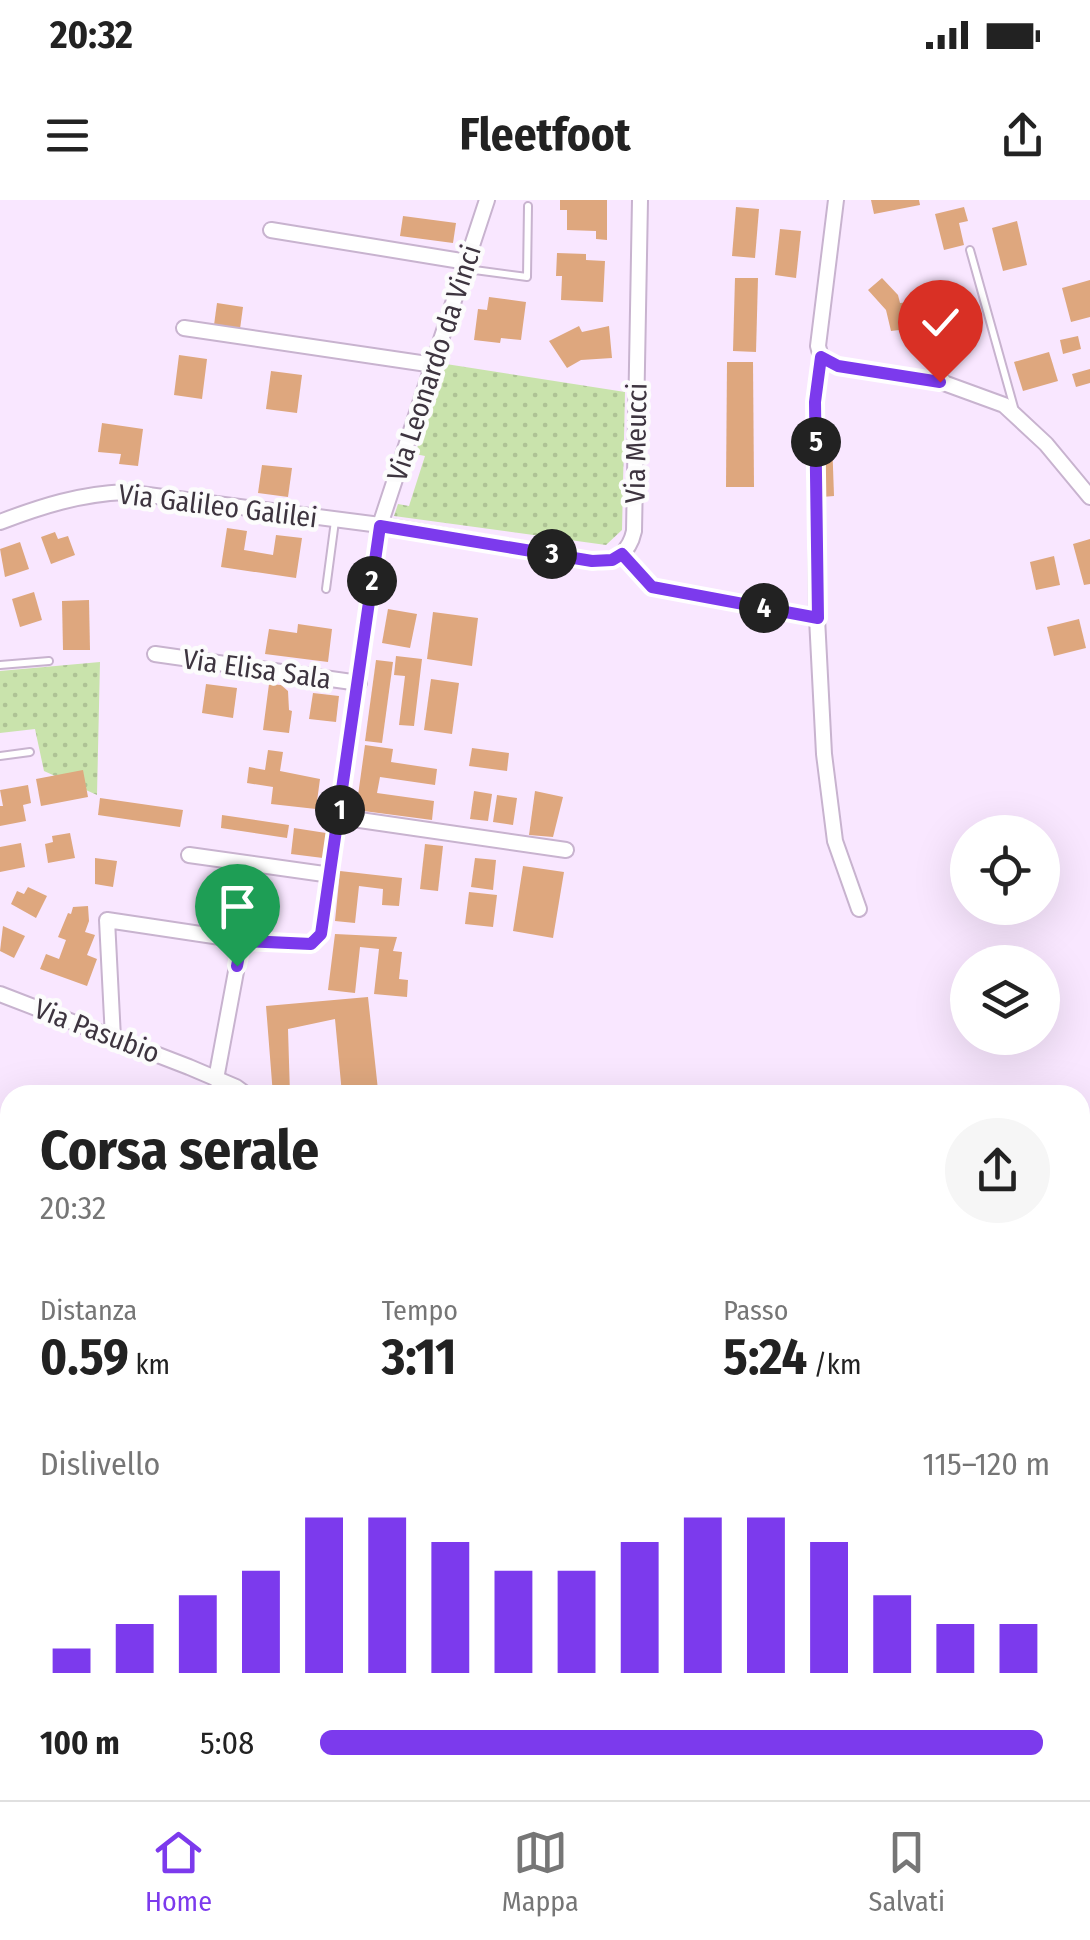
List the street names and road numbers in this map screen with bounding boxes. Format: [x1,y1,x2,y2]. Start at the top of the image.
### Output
street label: Via Leonardo da Vinci [380,241,488,485]
street label: Via Meucci [618,382,654,504]
street label: Via Galileo Galilei [117,477,319,535]
street label: Via Elisa Sala [181,642,333,696]
street label: Via Pasubio [30,992,164,1070]

